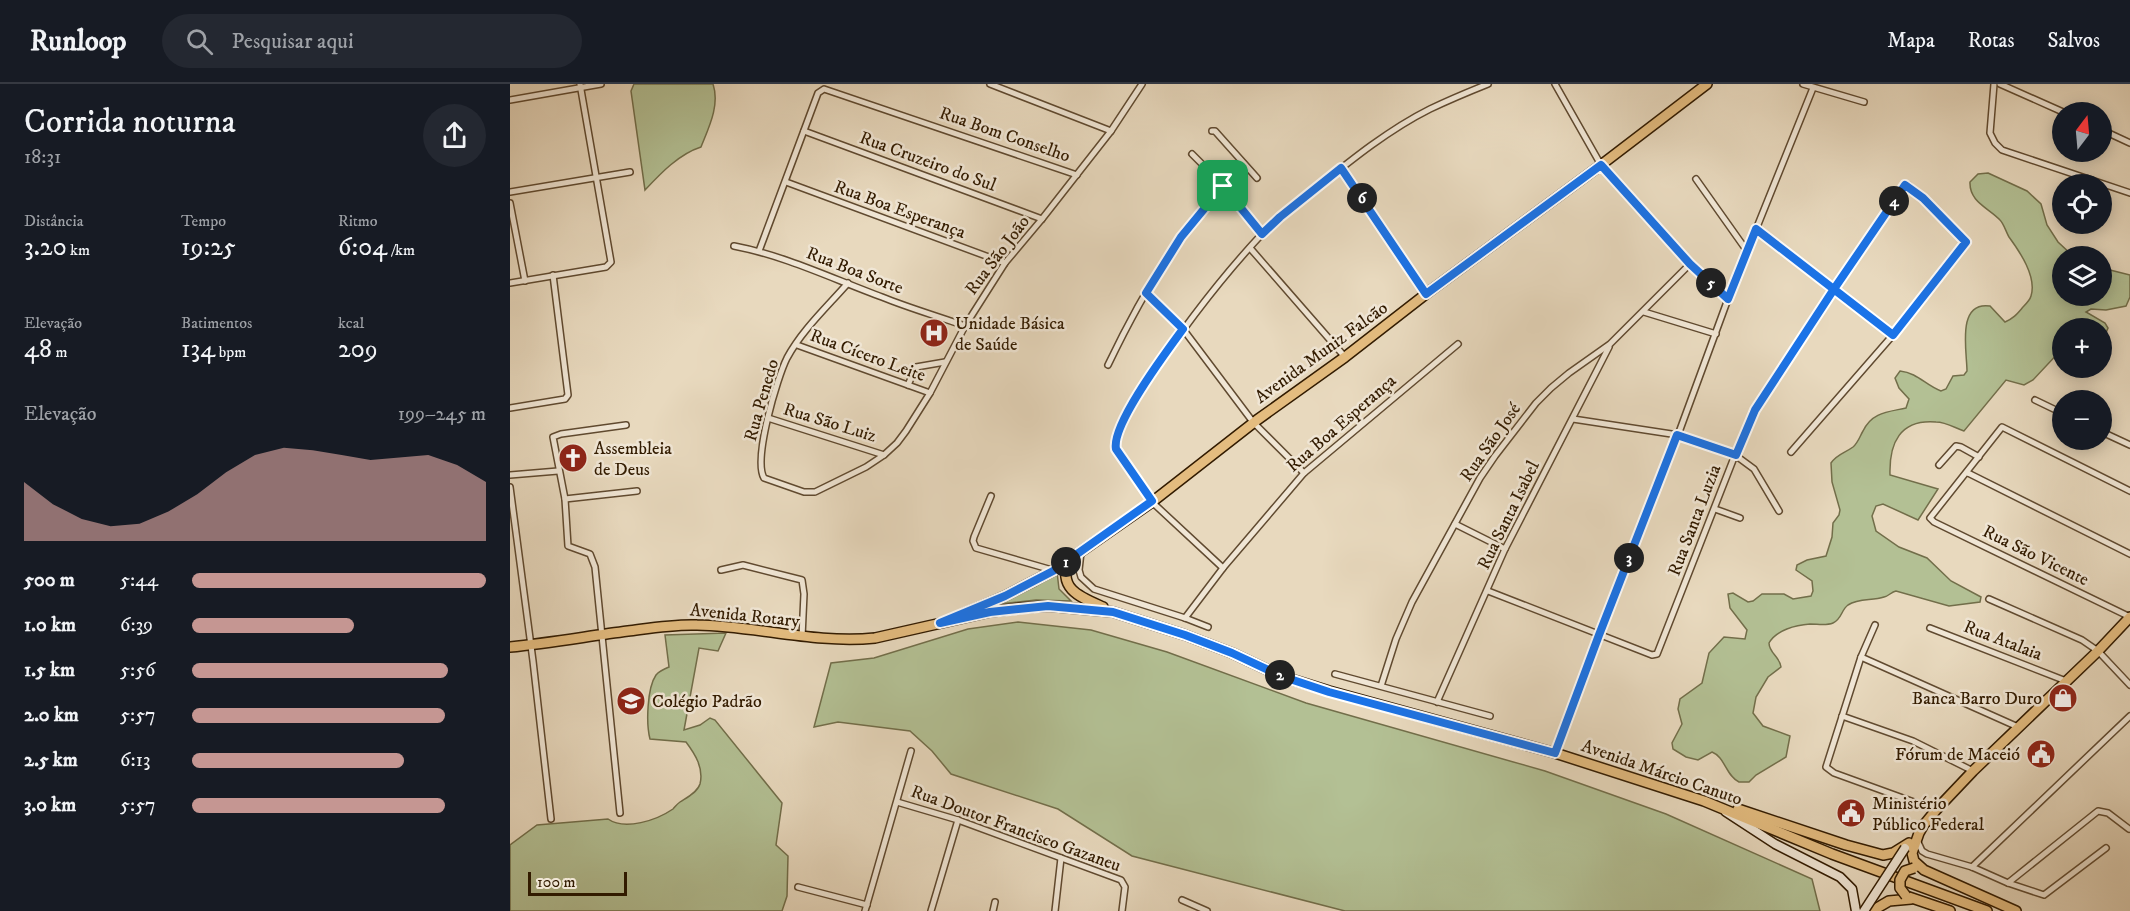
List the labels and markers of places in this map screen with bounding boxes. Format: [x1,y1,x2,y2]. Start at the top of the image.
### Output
pin [1197,160,1248,211]
pin: 6 [1347,183,1377,213]
pin: 4 [1879,186,1909,216]
pin: 5 [1696,268,1726,298]
place label: Unidade Básica de Saúde [955,313,1065,356]
hospital icon: Unidade Básica de Saúde [918,317,950,349]
place label: Assembleia de Deus [594,438,672,481]
church icon: Assembleia de Deus [557,442,589,474]
pin: 3 [1614,543,1644,573]
pin: 1 [1051,547,1081,577]
pin: 2 [1265,660,1295,690]
shop icon: Banca Barro Duro [2047,682,2079,714]
school or university icon: Colégio Padrão [615,685,647,717]
place label: Banca Barro Duro [1912,688,2042,710]
place label: Colégio Padrão [652,691,762,713]
public building icon: Fórum de Maceió [2025,738,2057,770]
place label: Fórum de Maceió [1895,744,2020,766]
place label: Ministério Público Federal [1872,793,1985,836]
public building icon: Ministério Público Federal [1835,797,1867,829]

